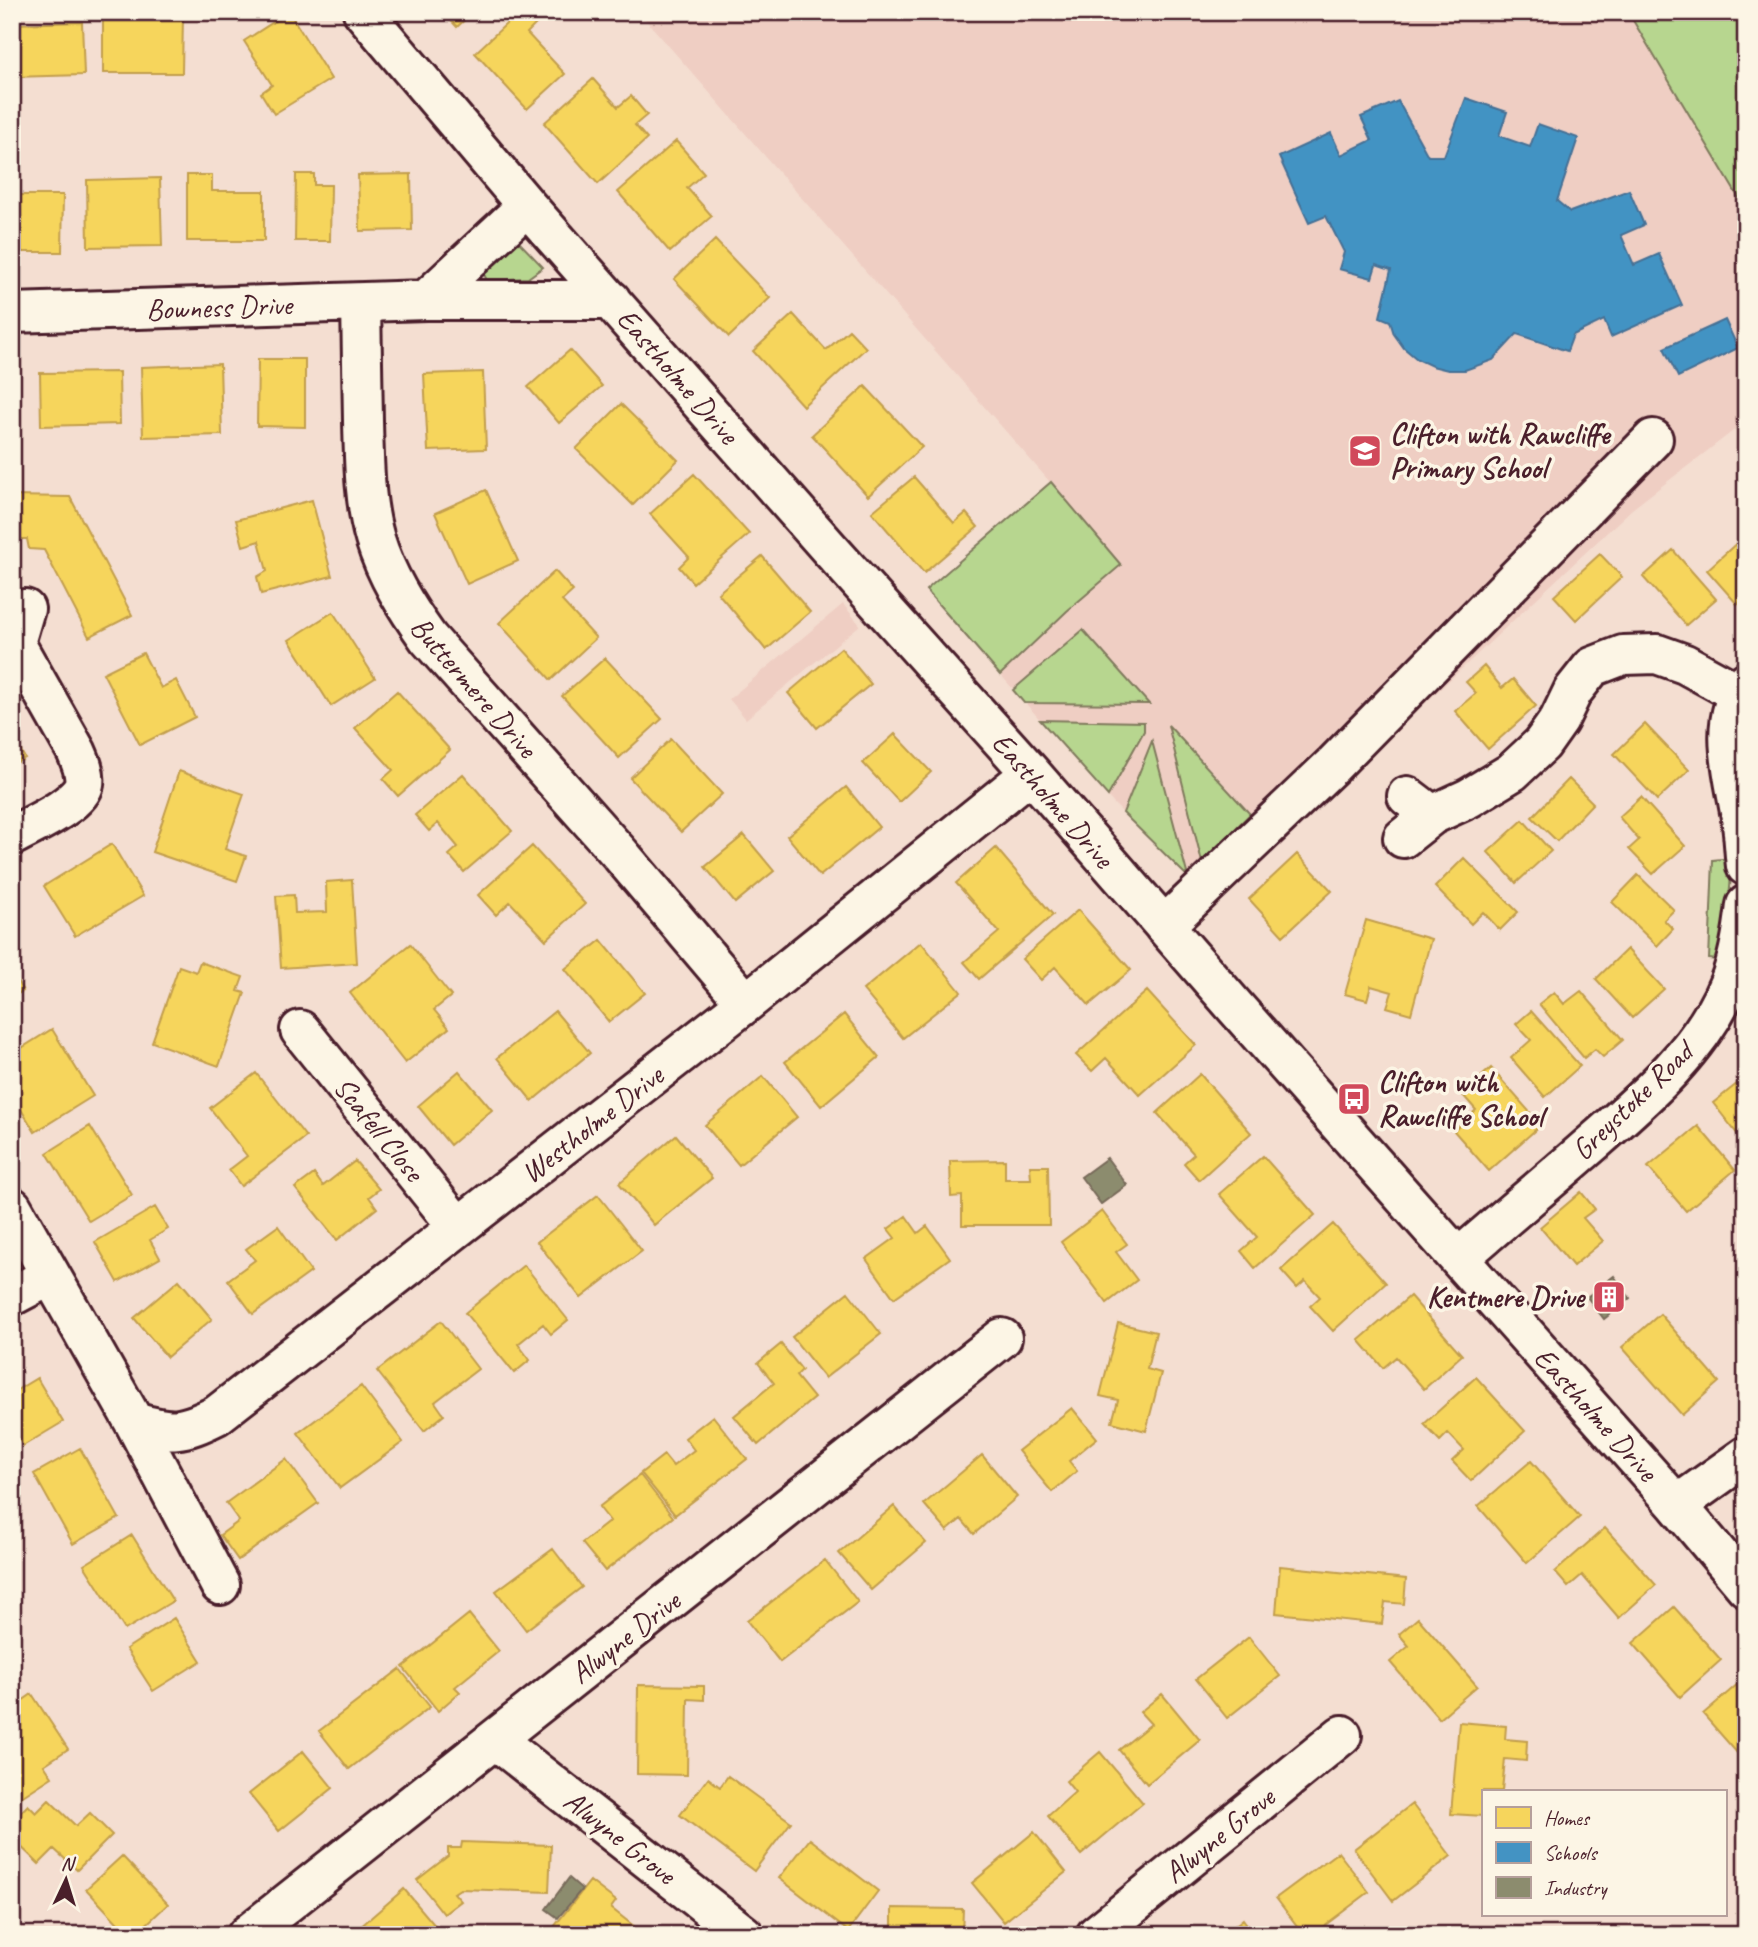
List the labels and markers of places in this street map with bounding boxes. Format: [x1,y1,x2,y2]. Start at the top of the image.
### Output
place label: Clifton with Rawcliffe Primary School [1390,415,1612,487]
school or university icon: Clifton with Rawcliffe Primary School [1346,432,1384,470]
place label: Clifton with Rawcliffe School [1378,1063,1549,1135]
bus stop icon: Clifton with Rawcliffe School [1335,1080,1373,1118]
place label: Kentmere Drive [1427,1278,1586,1316]
building icon: Kentmere Drive [1590,1278,1628,1316]

